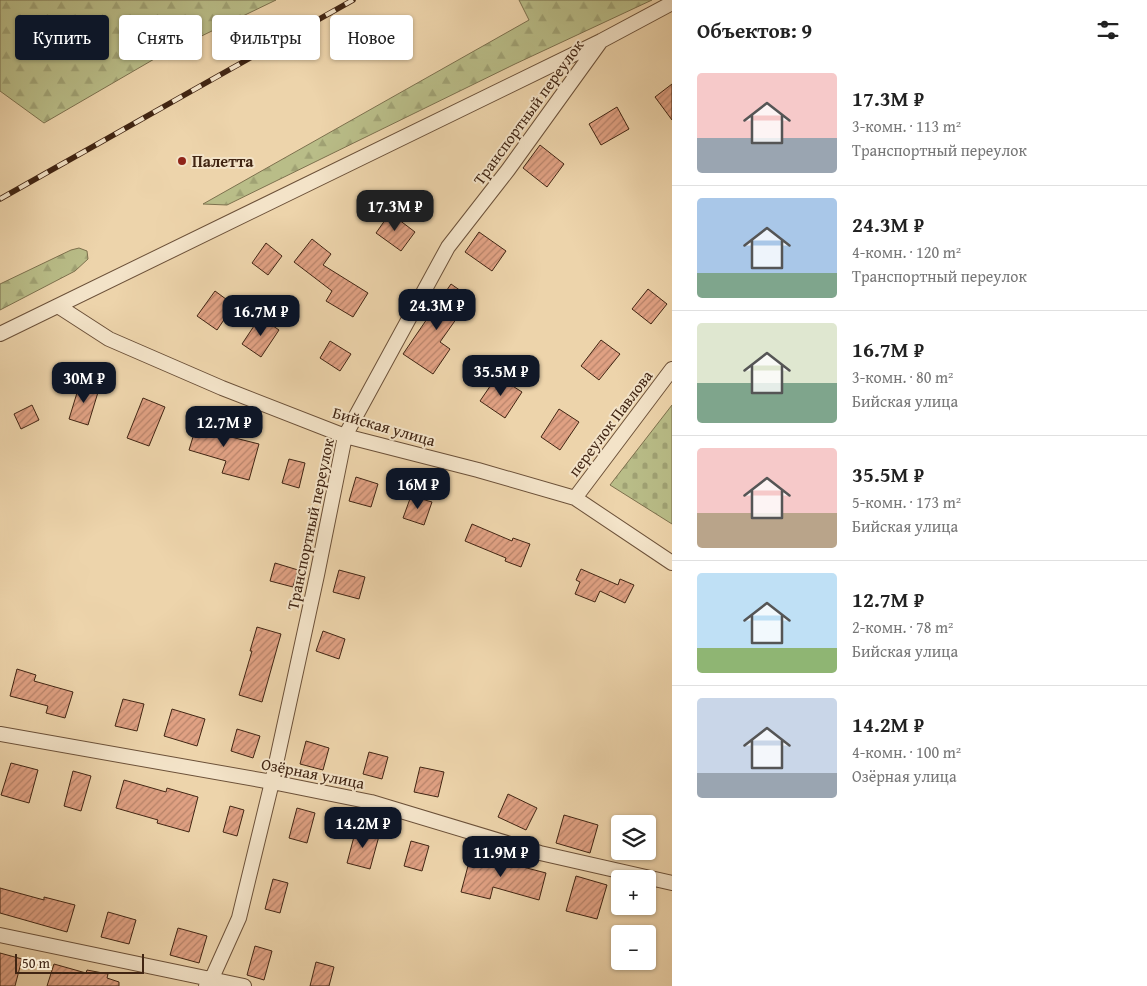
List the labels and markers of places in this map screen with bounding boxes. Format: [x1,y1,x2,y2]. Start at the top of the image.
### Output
place label: Палетта [192,149,254,173]
marker: Палетта [176,155,188,167]
pin: 17.3M ₽ [349,190,441,232]
pin: 24.3M ₽ [391,288,483,331]
pin: 16.7M ₽ [215,294,307,337]
pin: 35.5M ₽ [455,354,547,397]
pin: 30M ₽ [49,362,119,404]
pin: 12.7M ₽ [178,406,270,448]
pin: 16M ₽ [383,468,453,510]
pin: 14.2M ₽ [317,806,409,849]
pin: 11.9M ₽ [455,836,547,878]

